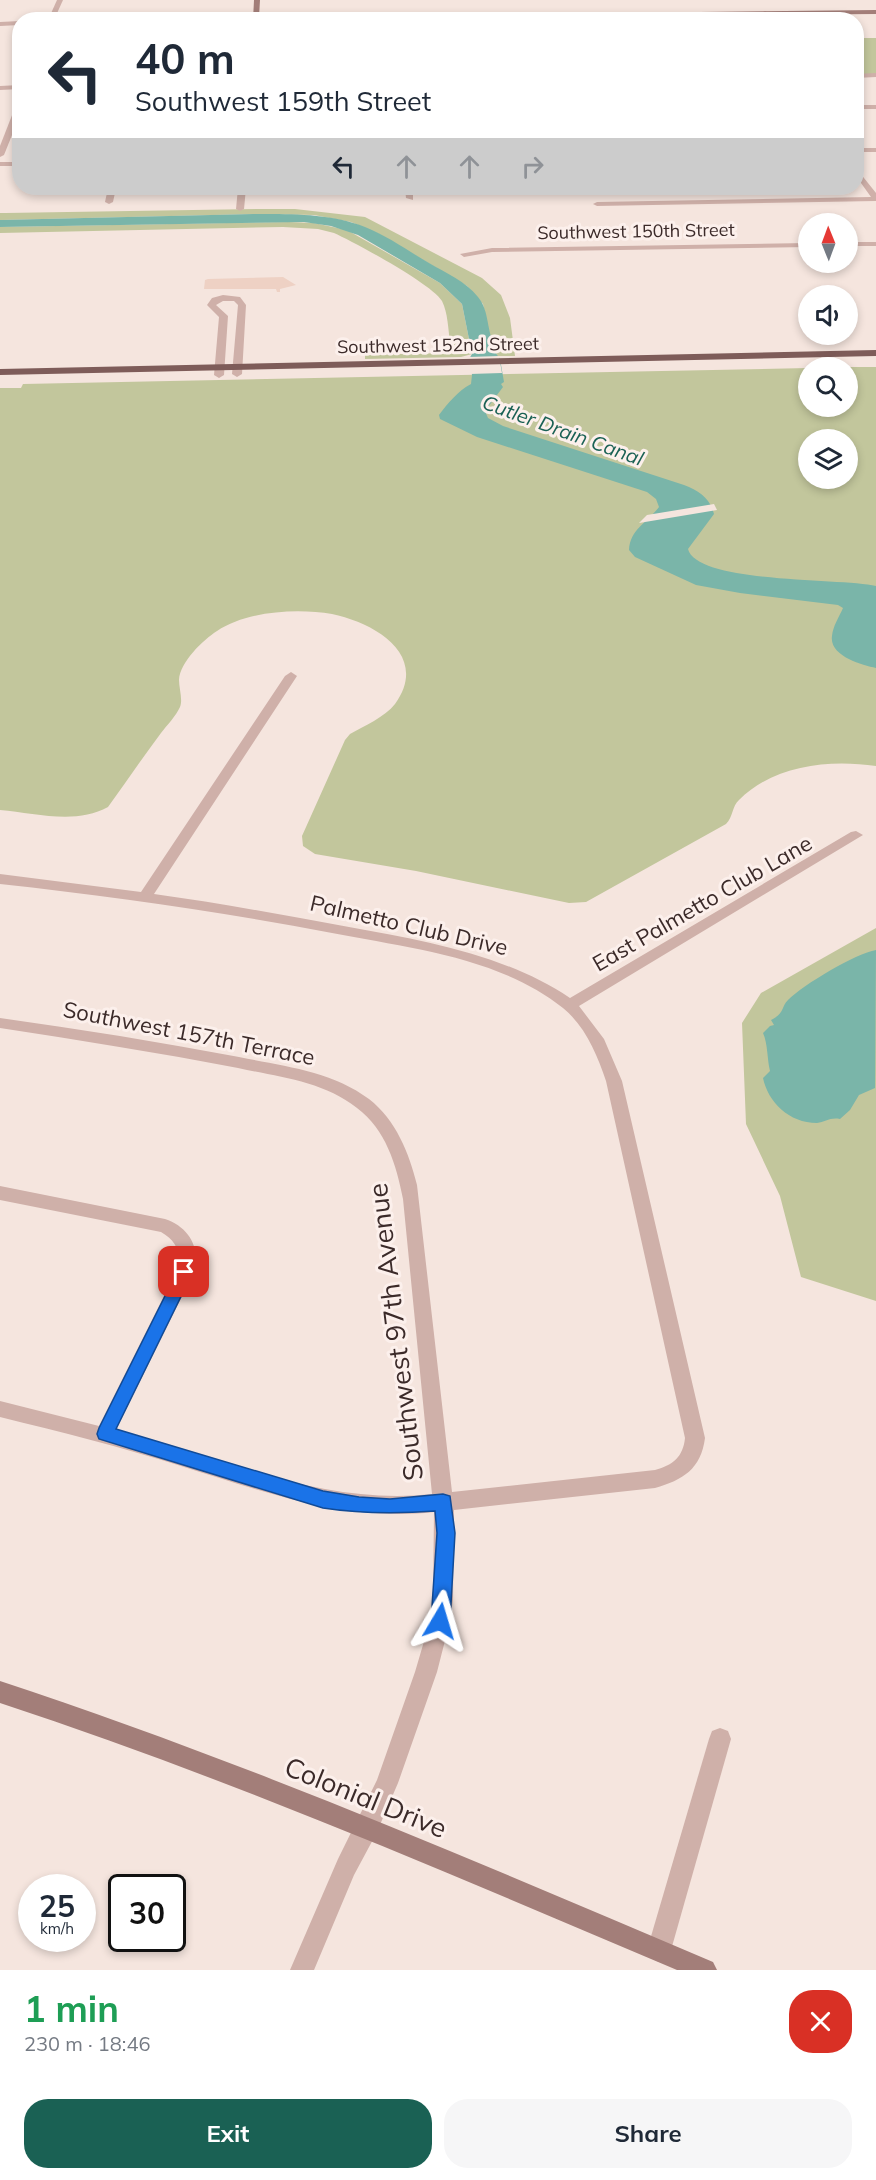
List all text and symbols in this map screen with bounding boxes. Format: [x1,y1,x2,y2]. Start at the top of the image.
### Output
text: 40 m [135,32,235,85]
icon: left [36,36,114,114]
text: Southwest 159th Street [135,84,431,118]
icon: left [327,150,360,183]
icon: ahead [390,150,423,183]
icon: ahead [453,150,486,183]
icon: right [516,150,549,183]
north arrow [798,213,858,273]
map controls [798,213,858,489]
street label: Southwest 150th Street [537,218,735,244]
button: sound [798,285,858,345]
street label: Southwest 152nd Street [337,332,539,358]
button: search [798,357,858,417]
water label: Cutler Drain Canal [479,389,647,471]
button: layers [798,429,858,489]
street label: East Palmetto Club Lane [587,829,817,977]
street label: Palmetto Club Drive [308,889,510,961]
street label: Southwest 157th Terrace [61,995,317,1071]
street label: Southwest 97th Avenue [360,1181,430,1483]
pin [158,1246,209,1297]
icon: arrive [167,1255,200,1288]
position arrow [408,1589,472,1653]
street label: Colonial Drive [280,1749,452,1845]
speed limit sign: 30 [108,1874,186,1952]
text: 25 [39,1887,75,1925]
text: km/h [40,1919,74,1938]
text: 1 min [24,1986,119,2031]
button: close [789,1990,852,2053]
text: 230 m · 18:46 [24,2031,150,2056]
button: Exit [24,2099,432,2168]
button: Share [444,2099,852,2168]

